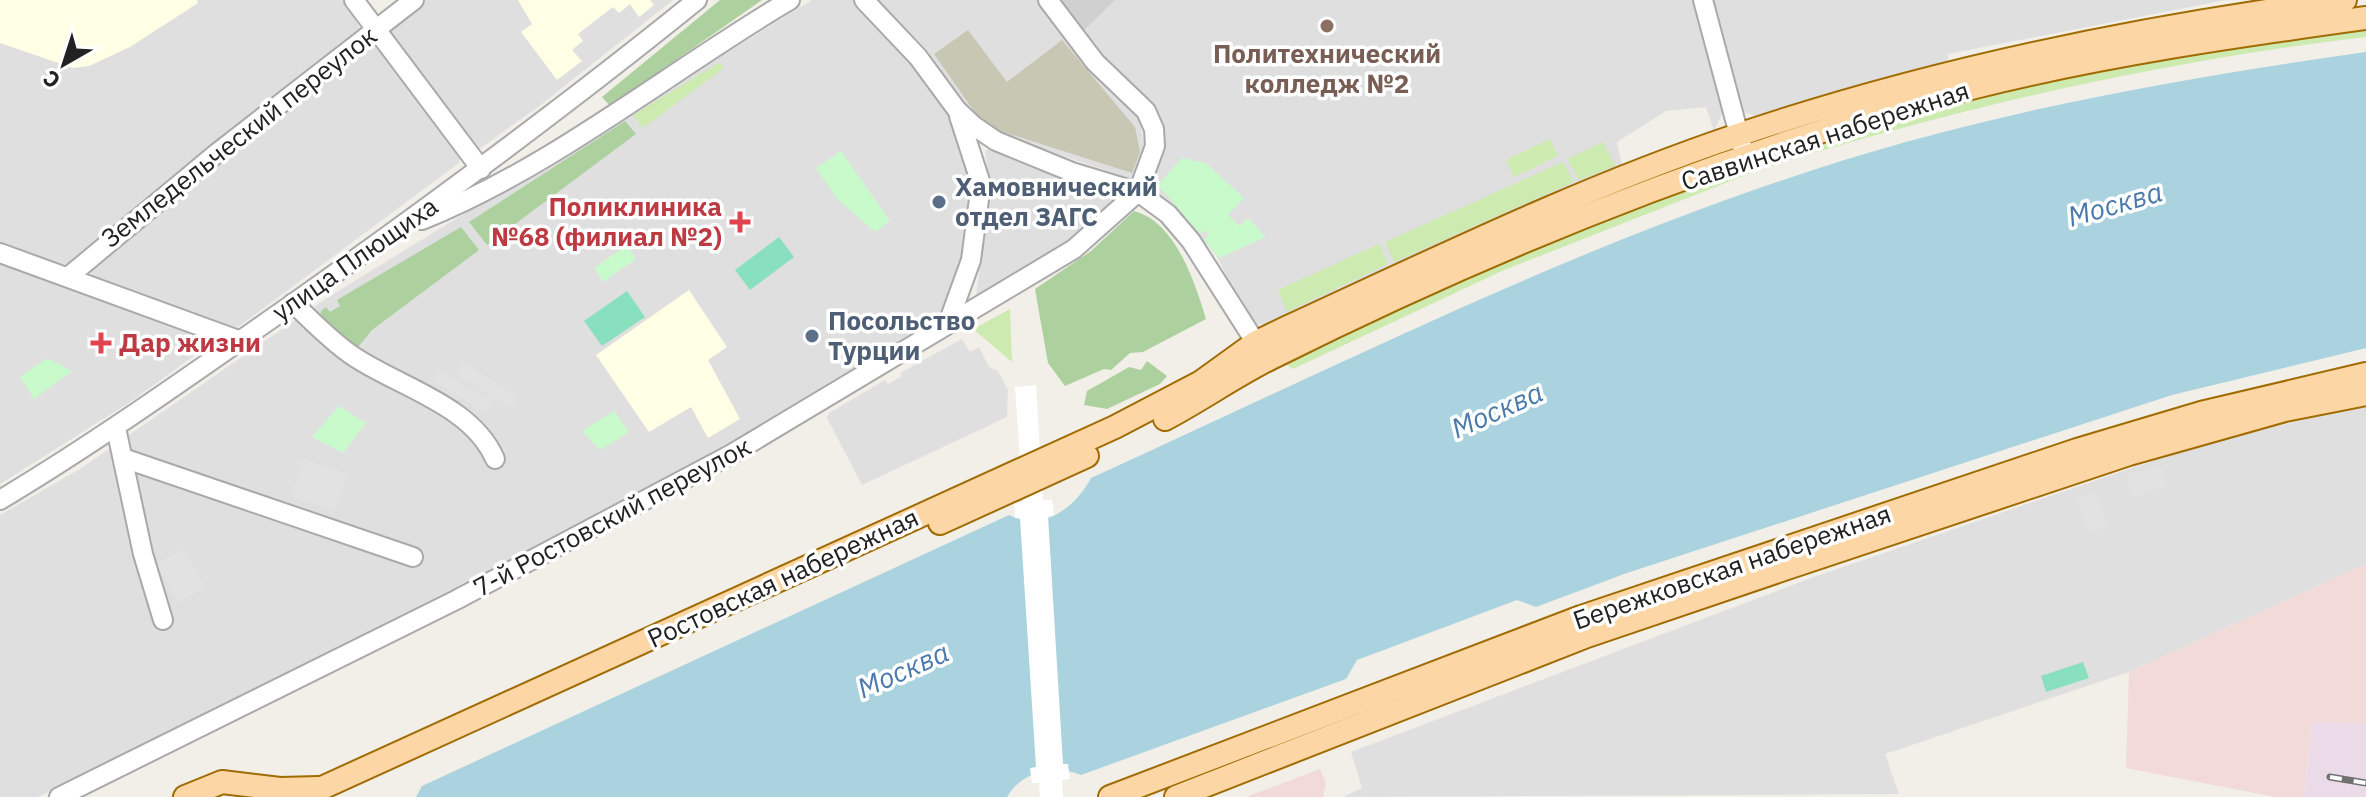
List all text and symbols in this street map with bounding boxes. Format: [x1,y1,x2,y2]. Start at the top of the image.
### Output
marker: Политехнический колледж №2 [1318,17,1336,35]
street label: Земледельческий переулок [94,18,383,255]
north arrow [24,24,104,104]
place label: Политехнический колледж №2 [1213,36,1441,100]
text: С [36,64,66,96]
street label: Саввинская набережная [1676,72,1973,198]
place label: Хамовнический отдел ЗАГС [955,169,1158,233]
water label: Москва [2063,172,2167,235]
street label: улица Плющиха [265,188,444,328]
place label: Поликлиника №68 (филиал №2) [491,189,722,253]
marker: Хамовнический отдел ЗАГС [930,193,948,211]
marker: Поликлиника №68 (филиал №2) [729,211,751,233]
place label: Посольство Турции [828,303,975,367]
place label: Дар жизни [119,325,261,359]
marker: Посольство Турции [803,327,821,345]
marker: Дар жизни [90,332,112,354]
water label: Москва [1445,373,1549,446]
street label: 7-й Ростовский переулок [467,428,756,604]
street label: Бережковская набережная [1568,496,1895,637]
street label: Ростовская набережная [642,499,924,655]
water label: Москва [851,633,955,706]

